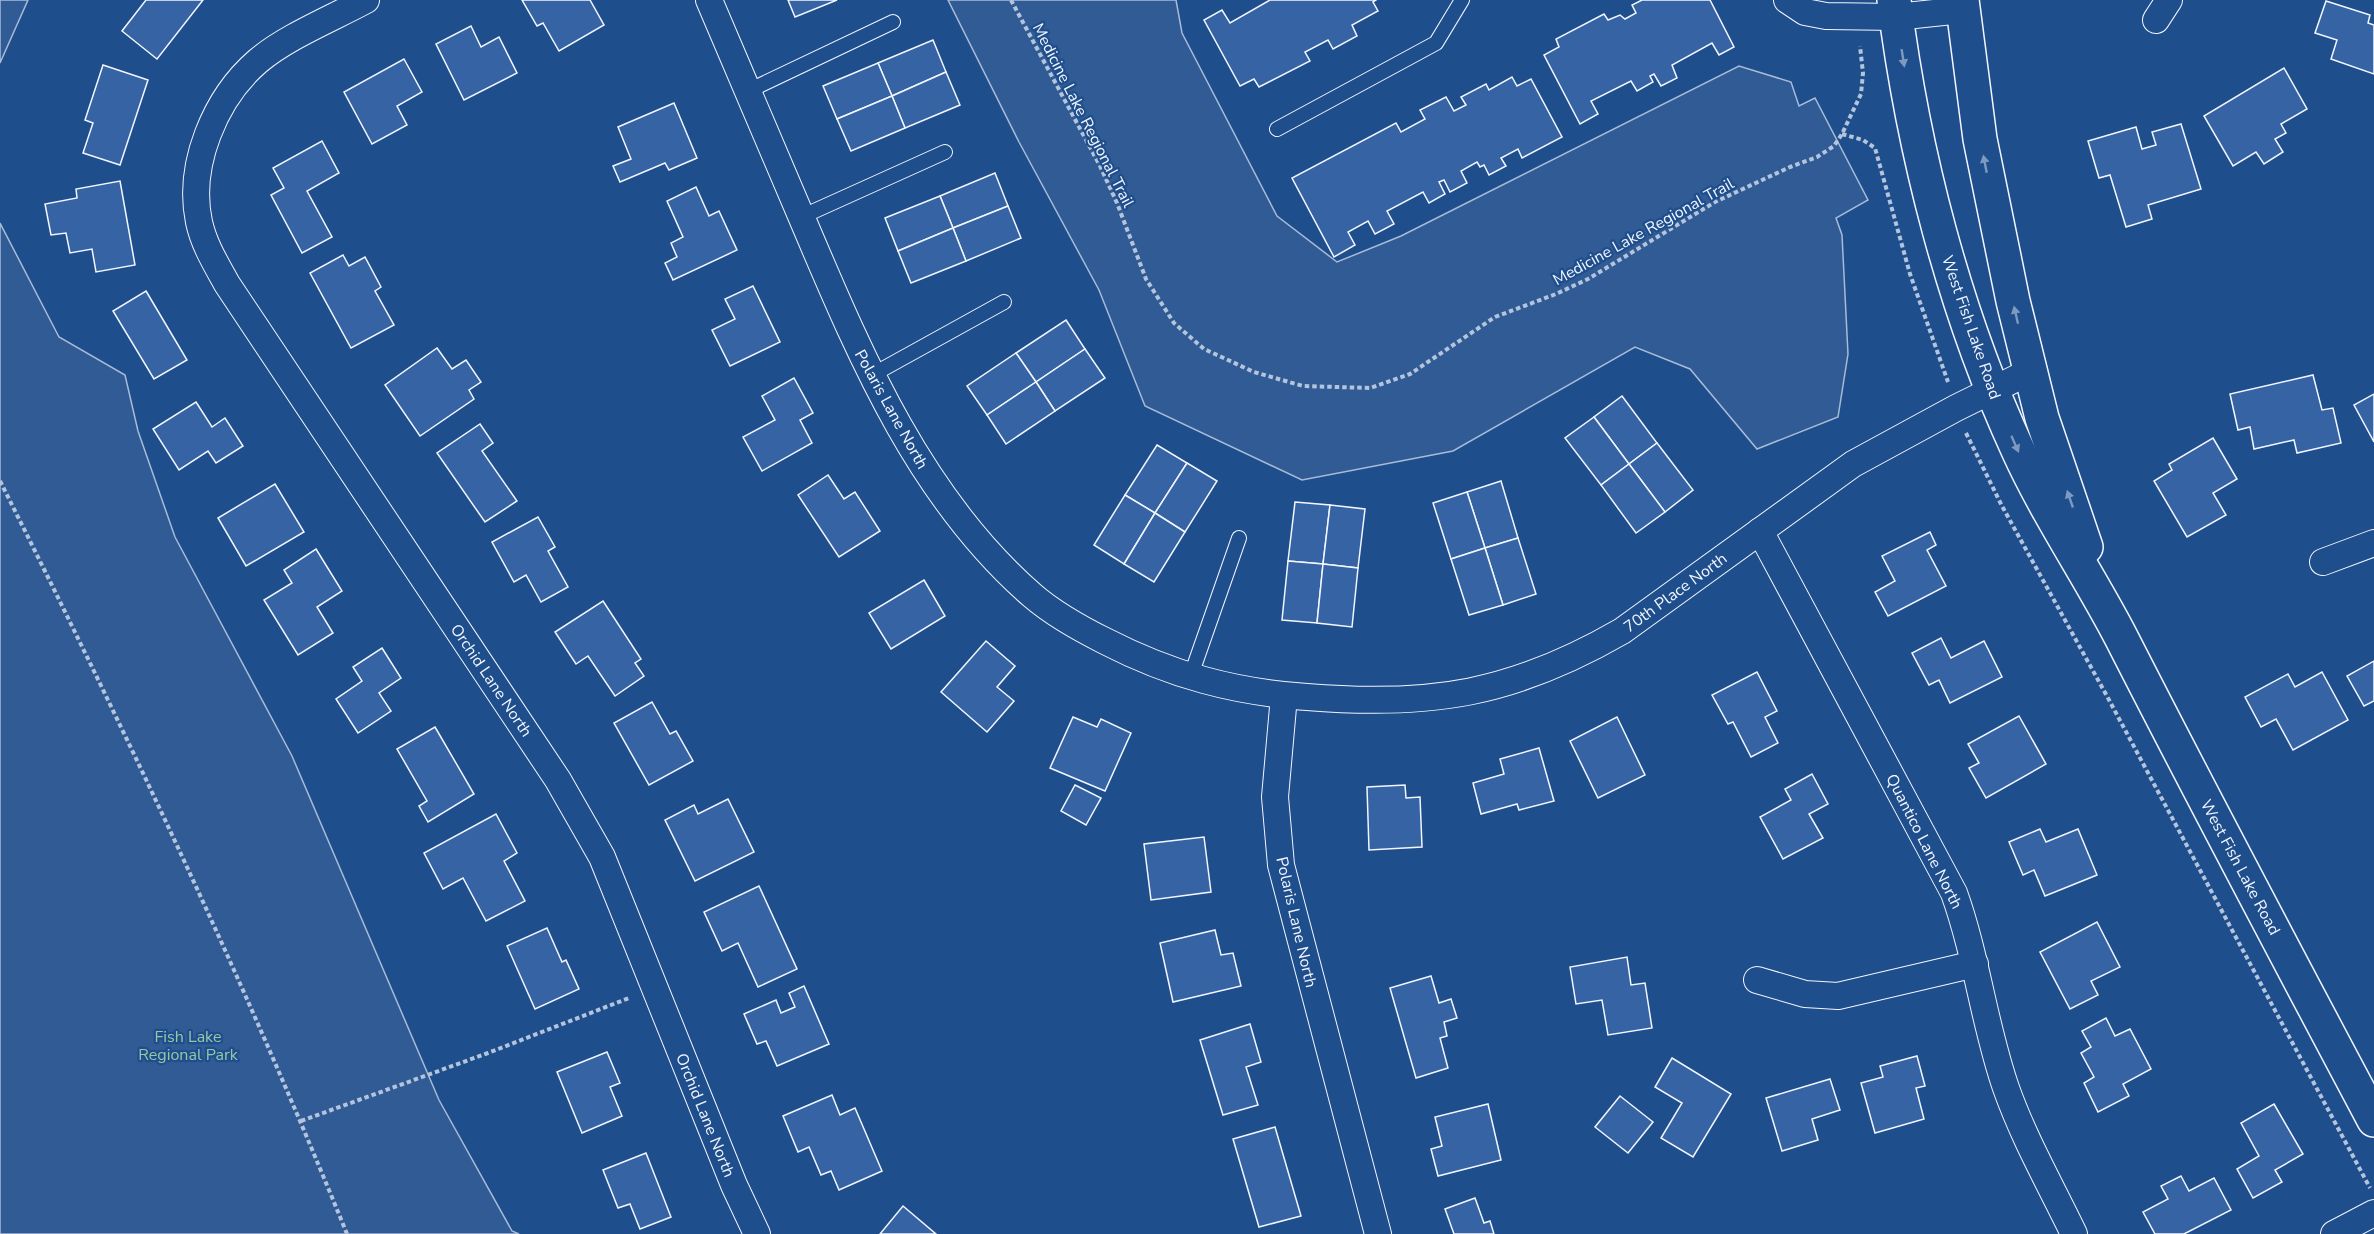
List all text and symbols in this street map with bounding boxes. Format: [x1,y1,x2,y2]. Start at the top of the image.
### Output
street label: Medicine Lake Regional Trail [1027,20,1139,212]
one-way arrow [1898,48,1907,67]
one-way arrow [1980,154,1989,173]
street label: Medicine Lake Regional Trail [1549,173,1738,291]
street label: West Fish Lake Road [1936,252,2006,402]
one-way arrow [2010,306,2020,324]
street label: Polaris Lane North [849,346,933,473]
one-way arrow [2011,435,2020,452]
one-way arrow [2064,490,2074,508]
street label: 70th Place North [1619,548,1732,638]
street label: Orchid Lane North [445,620,537,741]
street label: Quantico Lane North [1881,770,1968,913]
street label: West Fish Lake Road [2195,796,2285,939]
street label: Polaris Lane North [1270,855,1322,990]
park label: Fish Lake Regional Park [138,1026,239,1066]
street label: Orchid Lane North [670,1050,740,1181]

